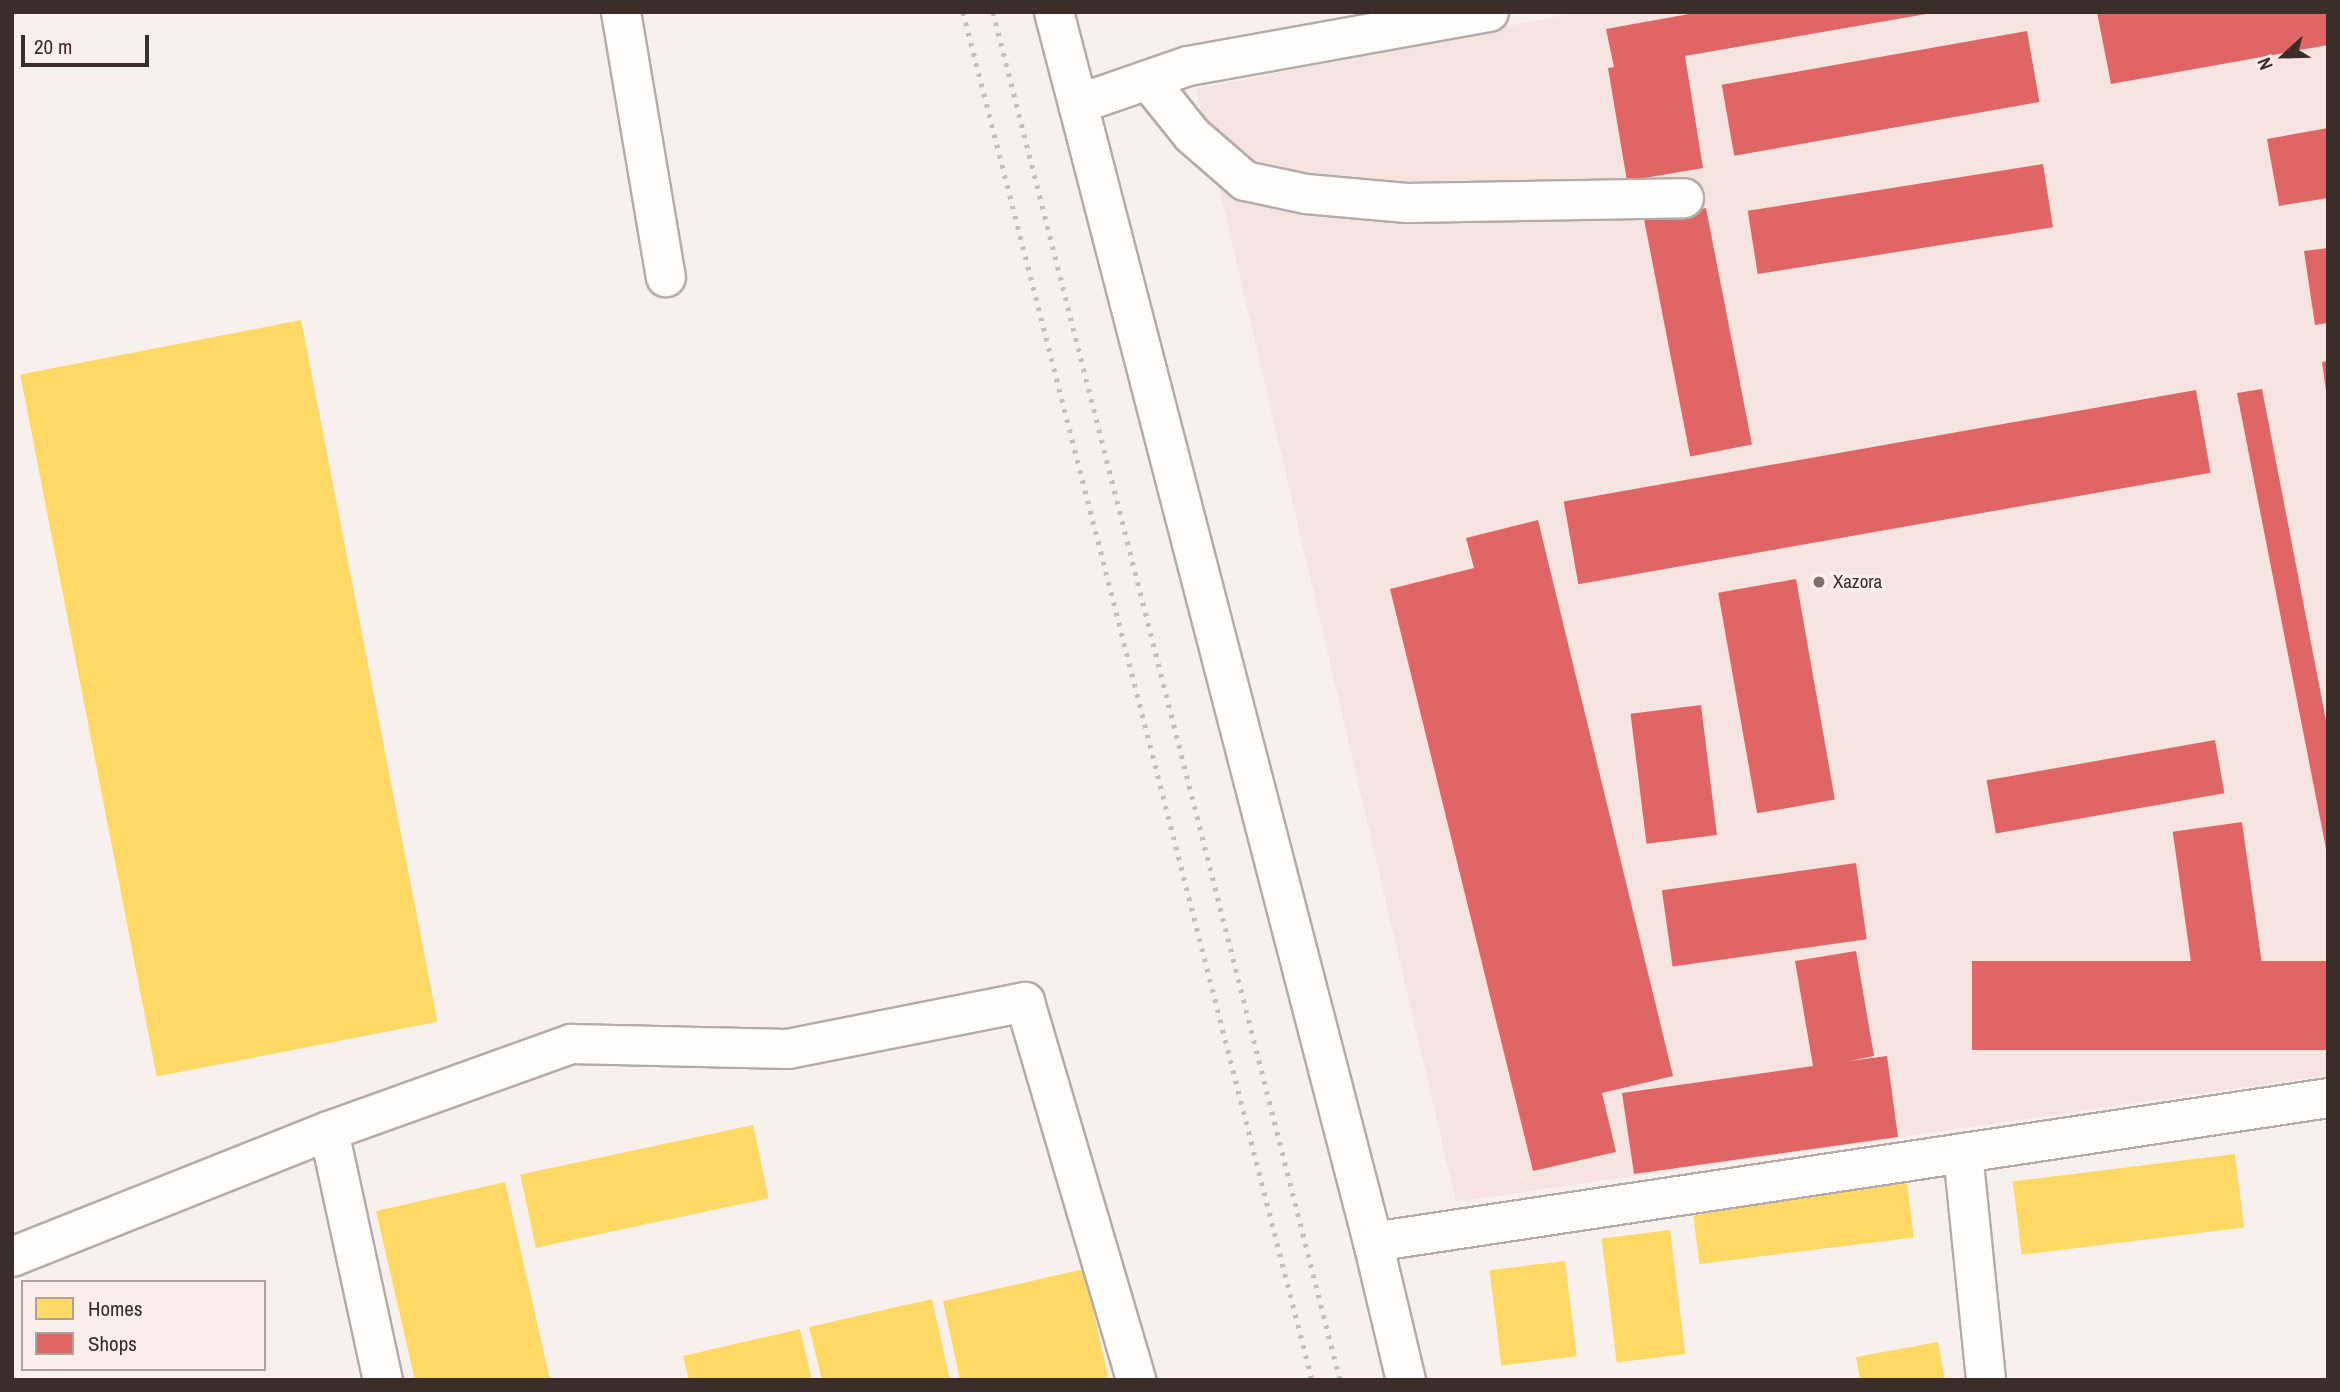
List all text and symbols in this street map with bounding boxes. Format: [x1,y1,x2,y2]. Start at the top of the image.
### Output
scale bar [24,21,152,65]
north arrow [2249,21,2319,91]
text: 20 m [34,32,72,61]
text: N [2250,54,2279,74]
place label: Xazora [1833,571,1882,593]
marker: Xazora [1811,574,1827,590]
legend [21,1280,266,1371]
text: Homes [88,1294,143,1323]
text: Shops [88,1329,137,1358]

